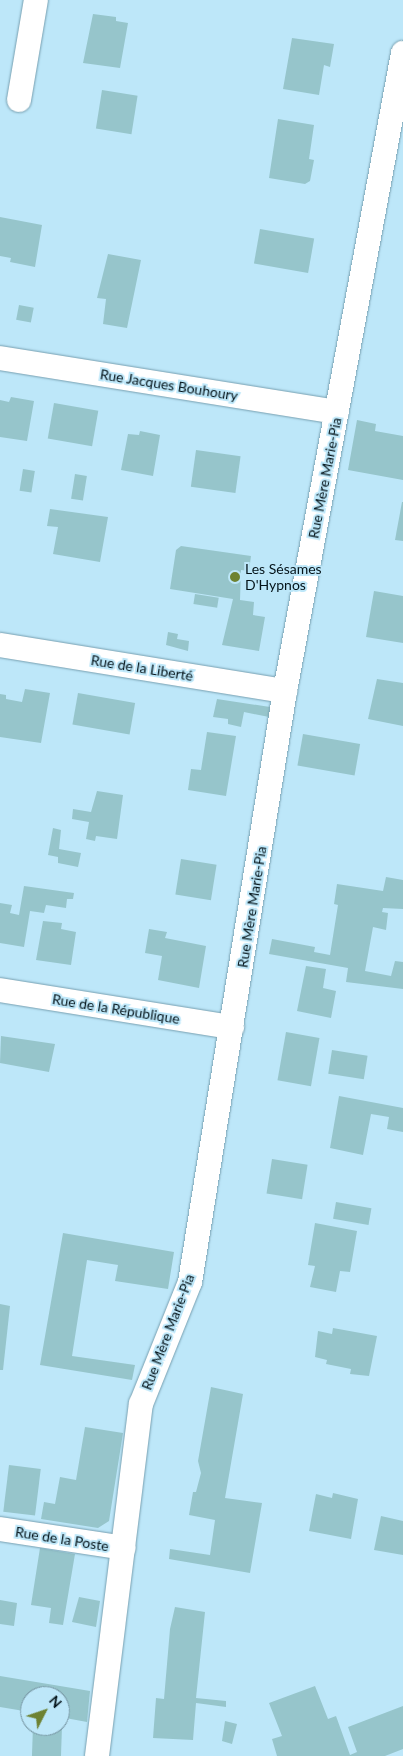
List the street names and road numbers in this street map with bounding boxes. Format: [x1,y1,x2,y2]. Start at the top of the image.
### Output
street label: Rue Jacques Bouhoury [99,366,239,404]
street label: Rue Mère Marie-Pia [305,416,345,540]
street label: Rue de la Liberté [90,652,194,684]
street label: Rue Mère Marie-Pia [234,845,270,969]
street label: Rue de la République [51,991,181,1027]
street label: Rue Mère Marie-Pia [138,1272,198,1392]
street label: Rue de la Poste [14,1523,110,1555]

